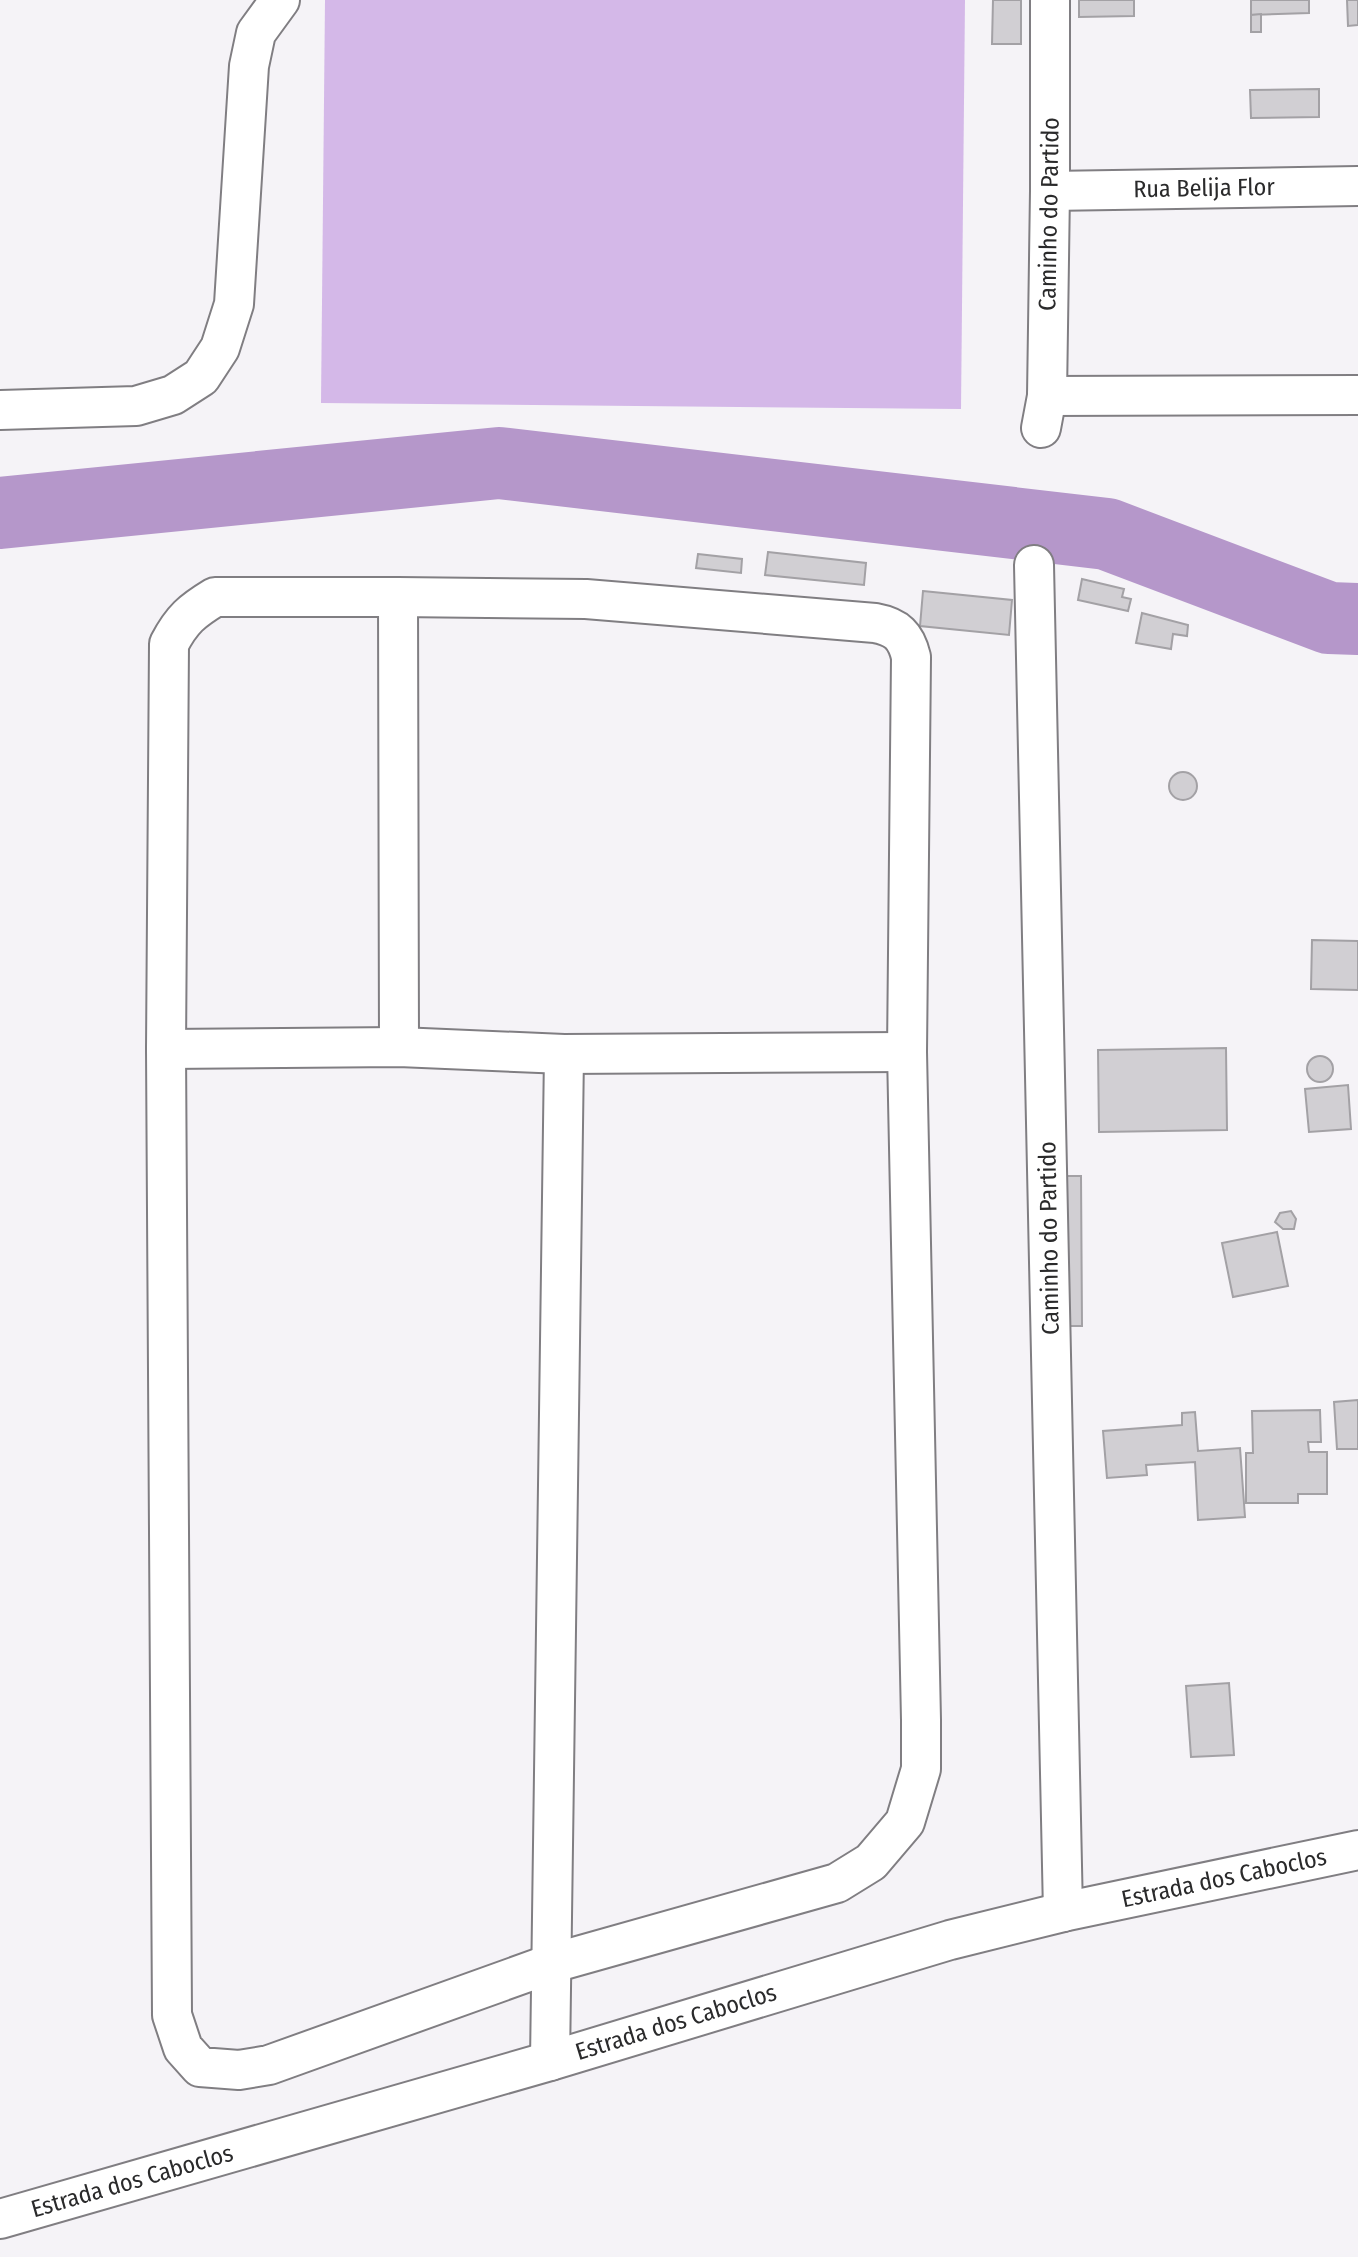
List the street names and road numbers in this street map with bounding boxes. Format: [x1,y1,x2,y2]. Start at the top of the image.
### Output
street label: Caminho do Partido [1033,117,1065,311]
street label: Rua Belija Flor [1133,173,1276,203]
street label: Caminho do Partido [1033,1141,1065,1335]
street label: Estrada dos Caboclos [1119,1843,1329,1913]
street label: Estrada dos Caboclos [572,1978,780,2066]
street label: Estrada dos Caboclos [28,2139,236,2223]

